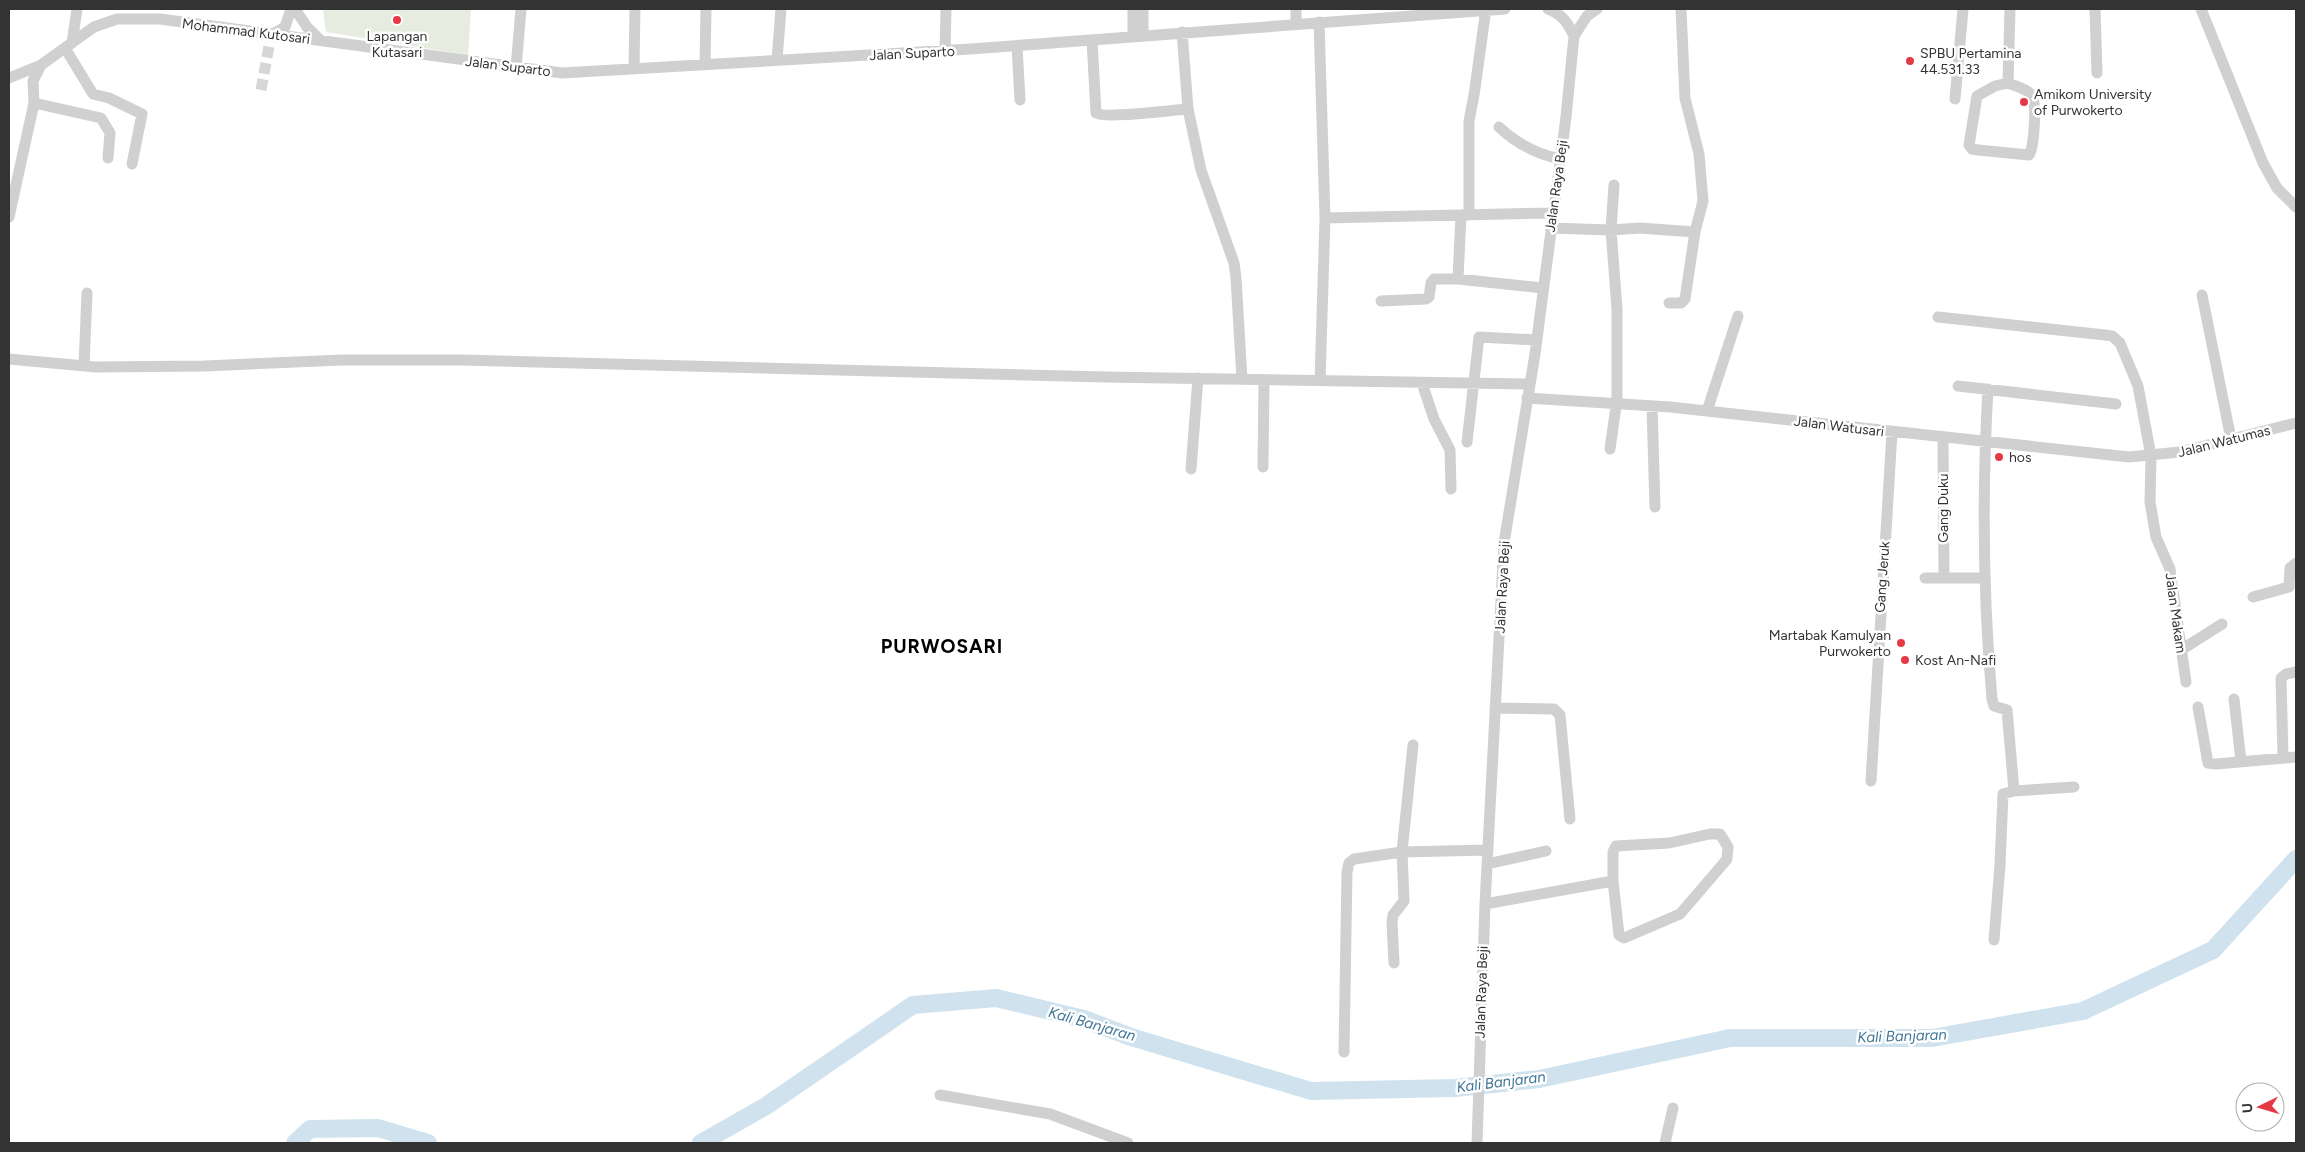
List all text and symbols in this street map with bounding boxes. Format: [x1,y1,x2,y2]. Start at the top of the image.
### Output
marker: Lapangan Kutasari [391,14,403,26]
street label: Mohammad Kutosari [181,15,311,48]
place label: Lapangan Kutasari [367,28,428,61]
street label: Jalan Suparto [869,43,955,64]
place label: SPBU Pertamina 44.531.33 [1920,45,2021,78]
street label: Jalan Suparto [464,53,552,80]
marker: SPBU Pertamina 44.531.33 [1904,55,1916,67]
place label: Amikom University of Purwokerto [2034,86,2152,119]
marker: Amikom University of Purwokerto [2018,96,2030,108]
street label: Jalan Raya Beji [1542,139,1571,233]
street label: Jalan Watusari [1793,413,1885,440]
street label: Jalan Watumas [2176,422,2272,461]
place label: hos [2009,449,2031,466]
marker: hos [1993,451,2005,463]
street label: Gang Duku [1935,473,1952,543]
street label: Jalan Raya Beji [1492,540,1513,634]
street label: Gang Jeruk [1872,541,1893,613]
street label: Jalan Makam [2161,572,2190,654]
place label: Martabak Kamulyan Purwokerto [1769,627,1891,660]
district label: PURWOSARI [881,635,1003,658]
marker: Martabak Kamulyan Purwokerto [1895,637,1907,649]
place label: Kost An-Nafi [1915,652,1996,669]
marker: Kost An-Nafi [1899,654,1911,666]
street label: Jalan Raya Beji [1471,945,1492,1039]
water label: Kali Banjaran [1046,1003,1138,1045]
water label: Kali Banjaran [1857,1025,1947,1047]
water label: Kali Banjaran [1455,1068,1547,1096]
north arrow [2235,1082,2285,1132]
text: U [2239,1102,2256,1114]

